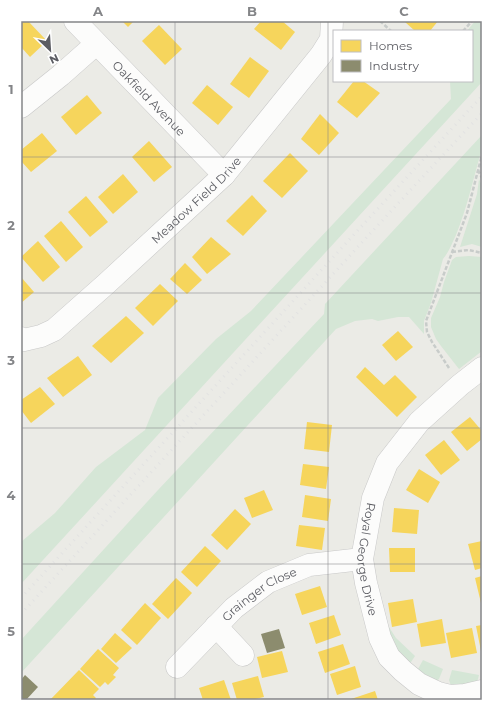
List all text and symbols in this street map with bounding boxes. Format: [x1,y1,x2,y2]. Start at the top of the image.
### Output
text: A [92,3,104,19]
text: B [247,3,257,19]
text: C [399,3,409,19]
north arrow [30,30,70,70]
legend [333,30,473,82]
text: Homes [369,38,412,53]
text: N [47,51,61,67]
street label: Oakfield Avenue [110,57,189,139]
text: Industry [369,58,419,73]
text: 1 [8,81,14,97]
street label: Meadow Field Drive [148,153,244,246]
text: 2 [7,217,15,233]
text: 3 [6,352,15,368]
text: 4 [7,487,16,503]
street label: Royal George Drive [354,502,381,617]
street label: Grainger Close [218,564,299,624]
text: 5 [7,623,15,639]

